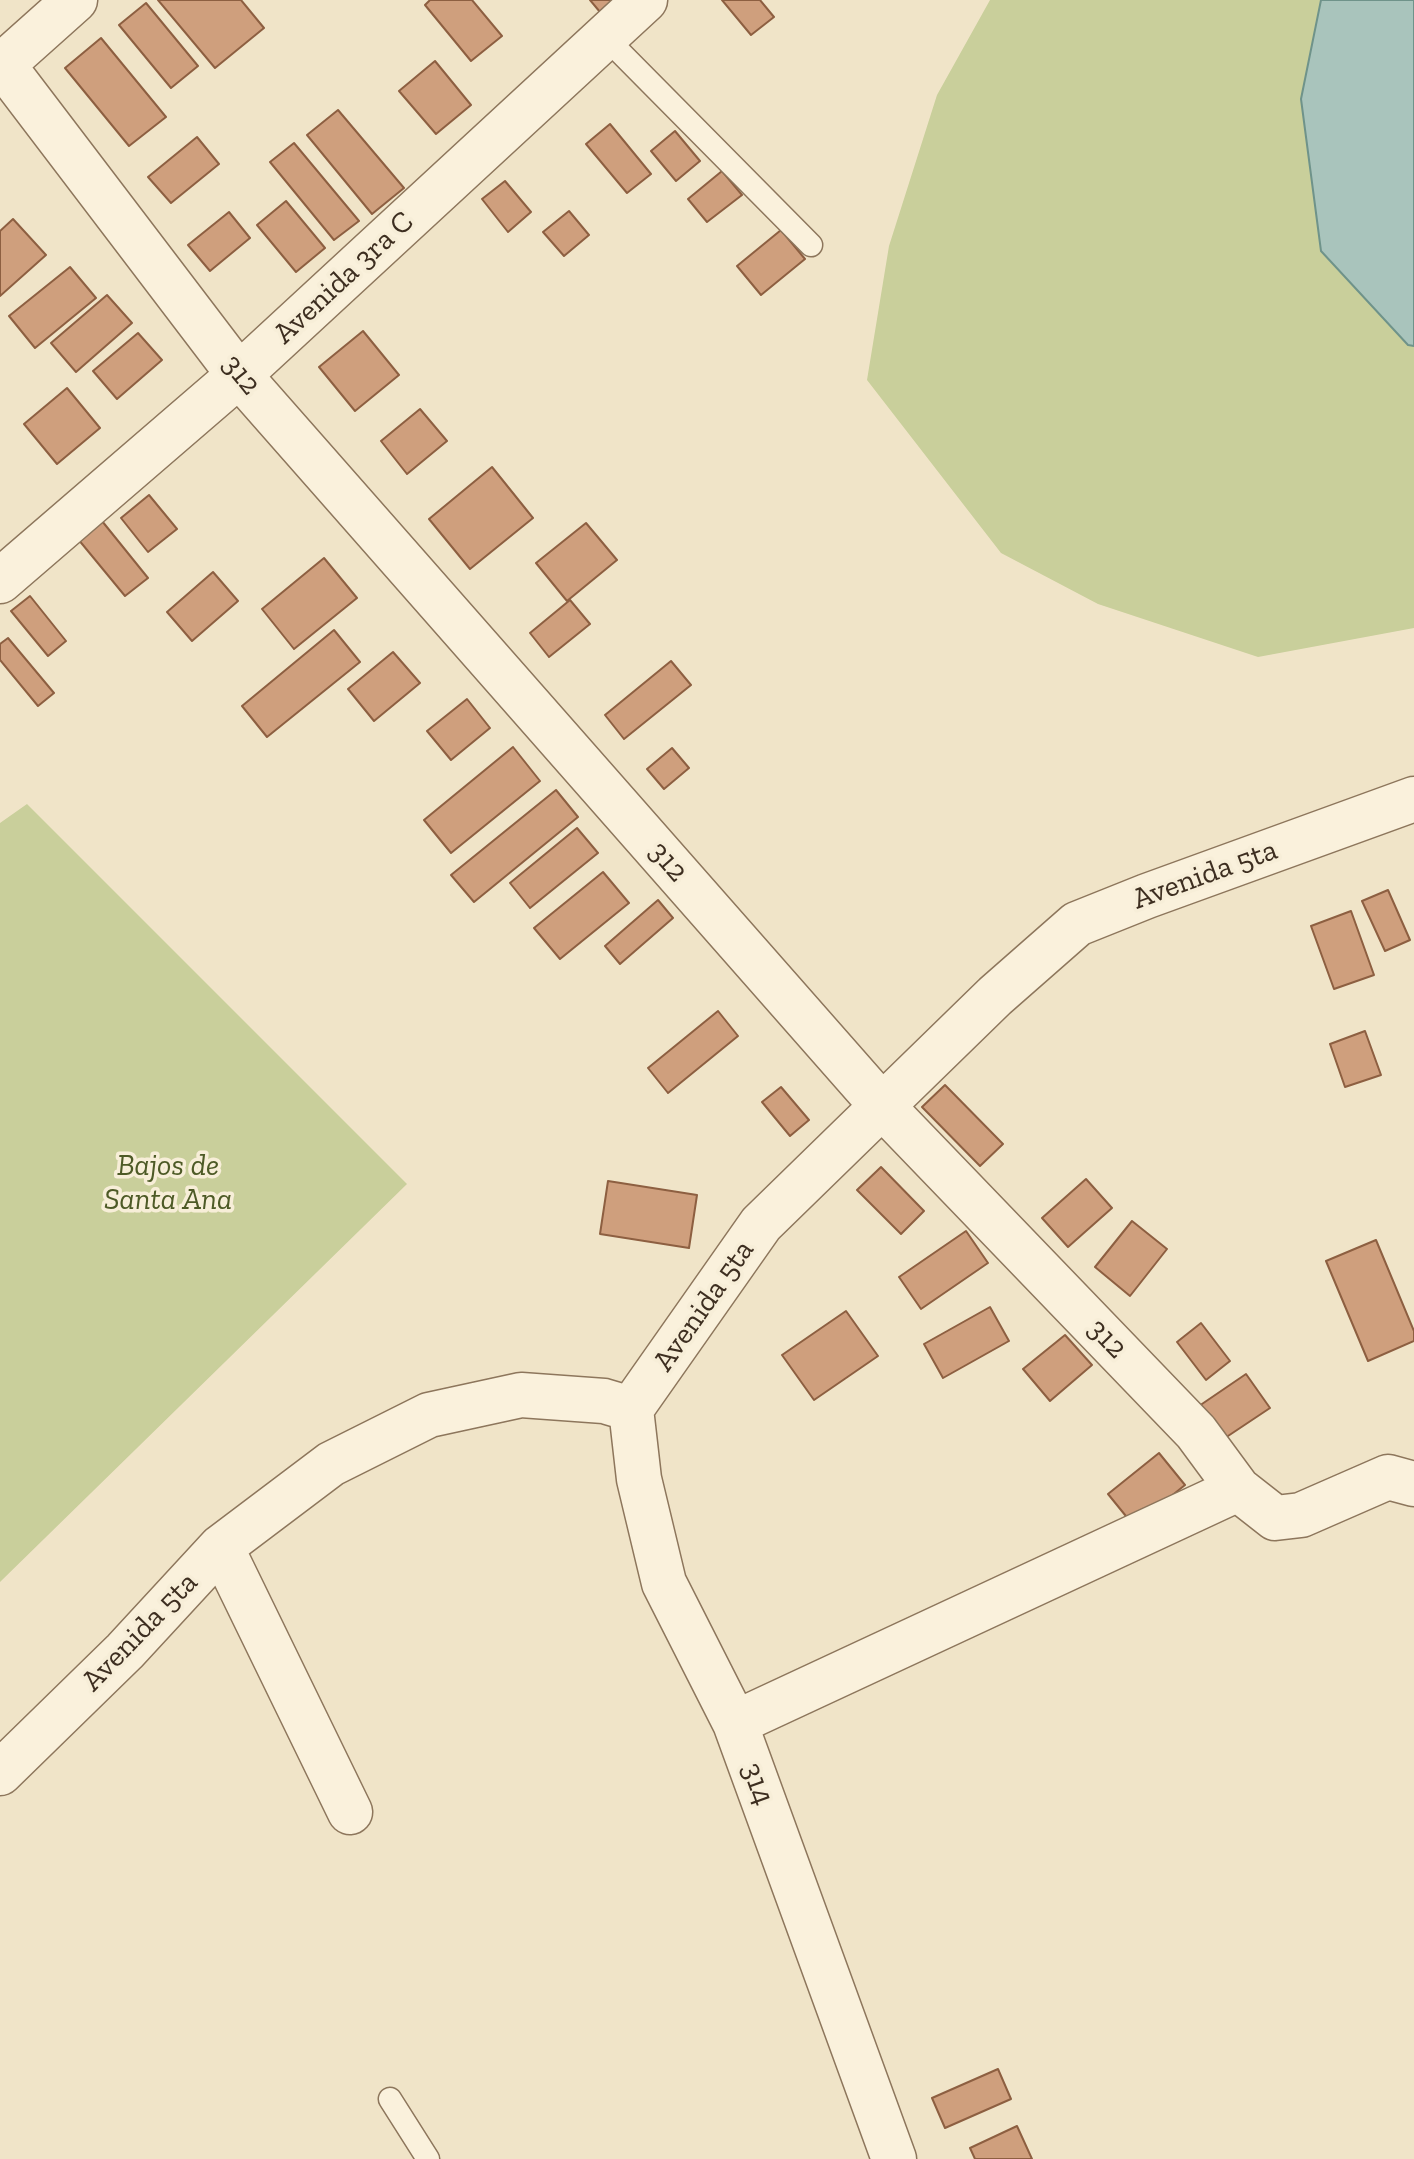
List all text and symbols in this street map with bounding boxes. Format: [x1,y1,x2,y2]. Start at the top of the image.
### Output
street label: Avenida 3ra C [267,204,421,352]
street label: 312 [214,347,268,403]
street label: Avenida 5ta [1128,832,1282,918]
street label: 312 [641,834,695,890]
park label: Bajos de Santa Ana [104,1148,232,1218]
street label: Avenida 5ta [646,1234,762,1378]
street label: 312 [1080,1312,1134,1366]
street label: Avenida 5ta [75,1565,205,1699]
street label: 314 [733,1758,781,1810]

